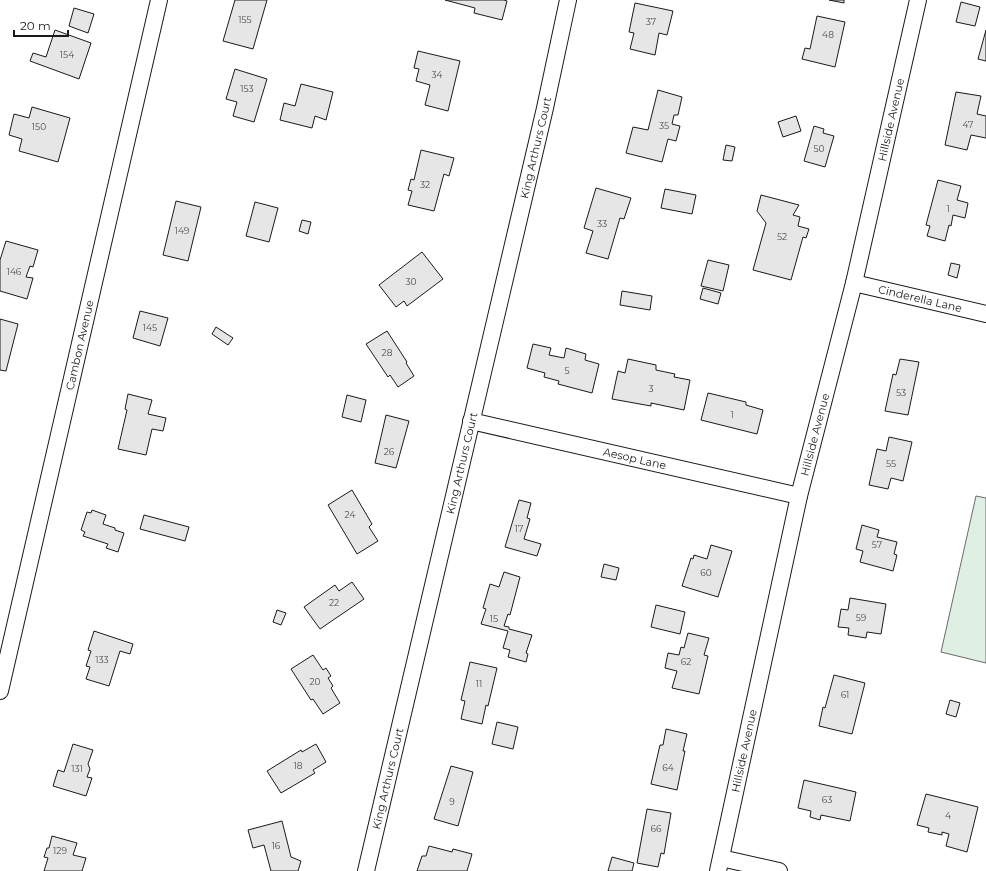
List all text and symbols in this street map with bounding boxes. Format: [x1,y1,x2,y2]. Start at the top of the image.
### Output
scale bar [14,12,68,38]
house number: 155 [238,14,252,25]
house number: 37 [646,16,656,27]
text: 20 m [20,18,51,33]
house number: 48 [822,29,834,40]
house number: 154 [60,49,74,60]
house number: 34 [431,69,443,80]
street label: Hillside Avenue [875,77,907,163]
house number: 153 [240,83,254,94]
street label: King Arthurs Court [517,95,554,200]
house number: 47 [963,119,973,130]
house number: 35 [659,120,669,131]
house number: 150 [32,121,46,132]
house number: 50 [813,143,825,154]
house number: 32 [420,179,430,190]
house number: 1 [946,203,950,214]
house number: 33 [597,218,607,229]
house number: 149 [175,225,190,236]
house number: 52 [777,231,787,242]
house number: 146 [7,266,22,277]
house number: 30 [405,276,417,287]
street label: Cinderella Lane [877,282,964,315]
street label: Cambon Avenue [62,298,97,392]
house number: 145 [143,322,157,333]
house number: 28 [382,347,393,358]
house number: 5 [564,365,570,376]
house number: 3 [648,383,654,394]
house number: 53 [896,387,906,398]
street label: Hillside Avenue [797,392,832,477]
house number: 1 [730,409,734,420]
street label: King Arthurs Court [443,410,481,515]
street label: Aesop Lane [602,444,668,473]
house number: 26 [384,446,395,457]
house number: 55 [886,458,896,469]
house number: 24 [345,509,355,520]
house number: 17 [515,523,523,534]
house number: 57 [872,539,882,550]
house number: 60 [700,567,712,578]
house number: 22 [329,597,339,608]
house number: 59 [856,612,867,623]
house number: 15 [490,613,498,624]
house number: 133 [95,654,109,665]
house number: 62 [681,656,691,667]
house number: 20 [309,676,321,687]
house number: 11 [476,678,482,689]
house number: 61 [841,689,849,700]
street label: Hillside Avenue [728,708,760,794]
street label: King Arthurs Court [369,726,407,831]
house number: 18 [294,760,303,771]
house number: 64 [662,762,674,773]
house number: 131 [71,763,83,774]
house number: 63 [822,794,832,805]
house number: 9 [449,796,455,807]
house number: 4 [945,810,951,821]
house number: 66 [651,823,662,834]
house number: 16 [272,840,281,851]
house number: 129 [53,845,67,856]

